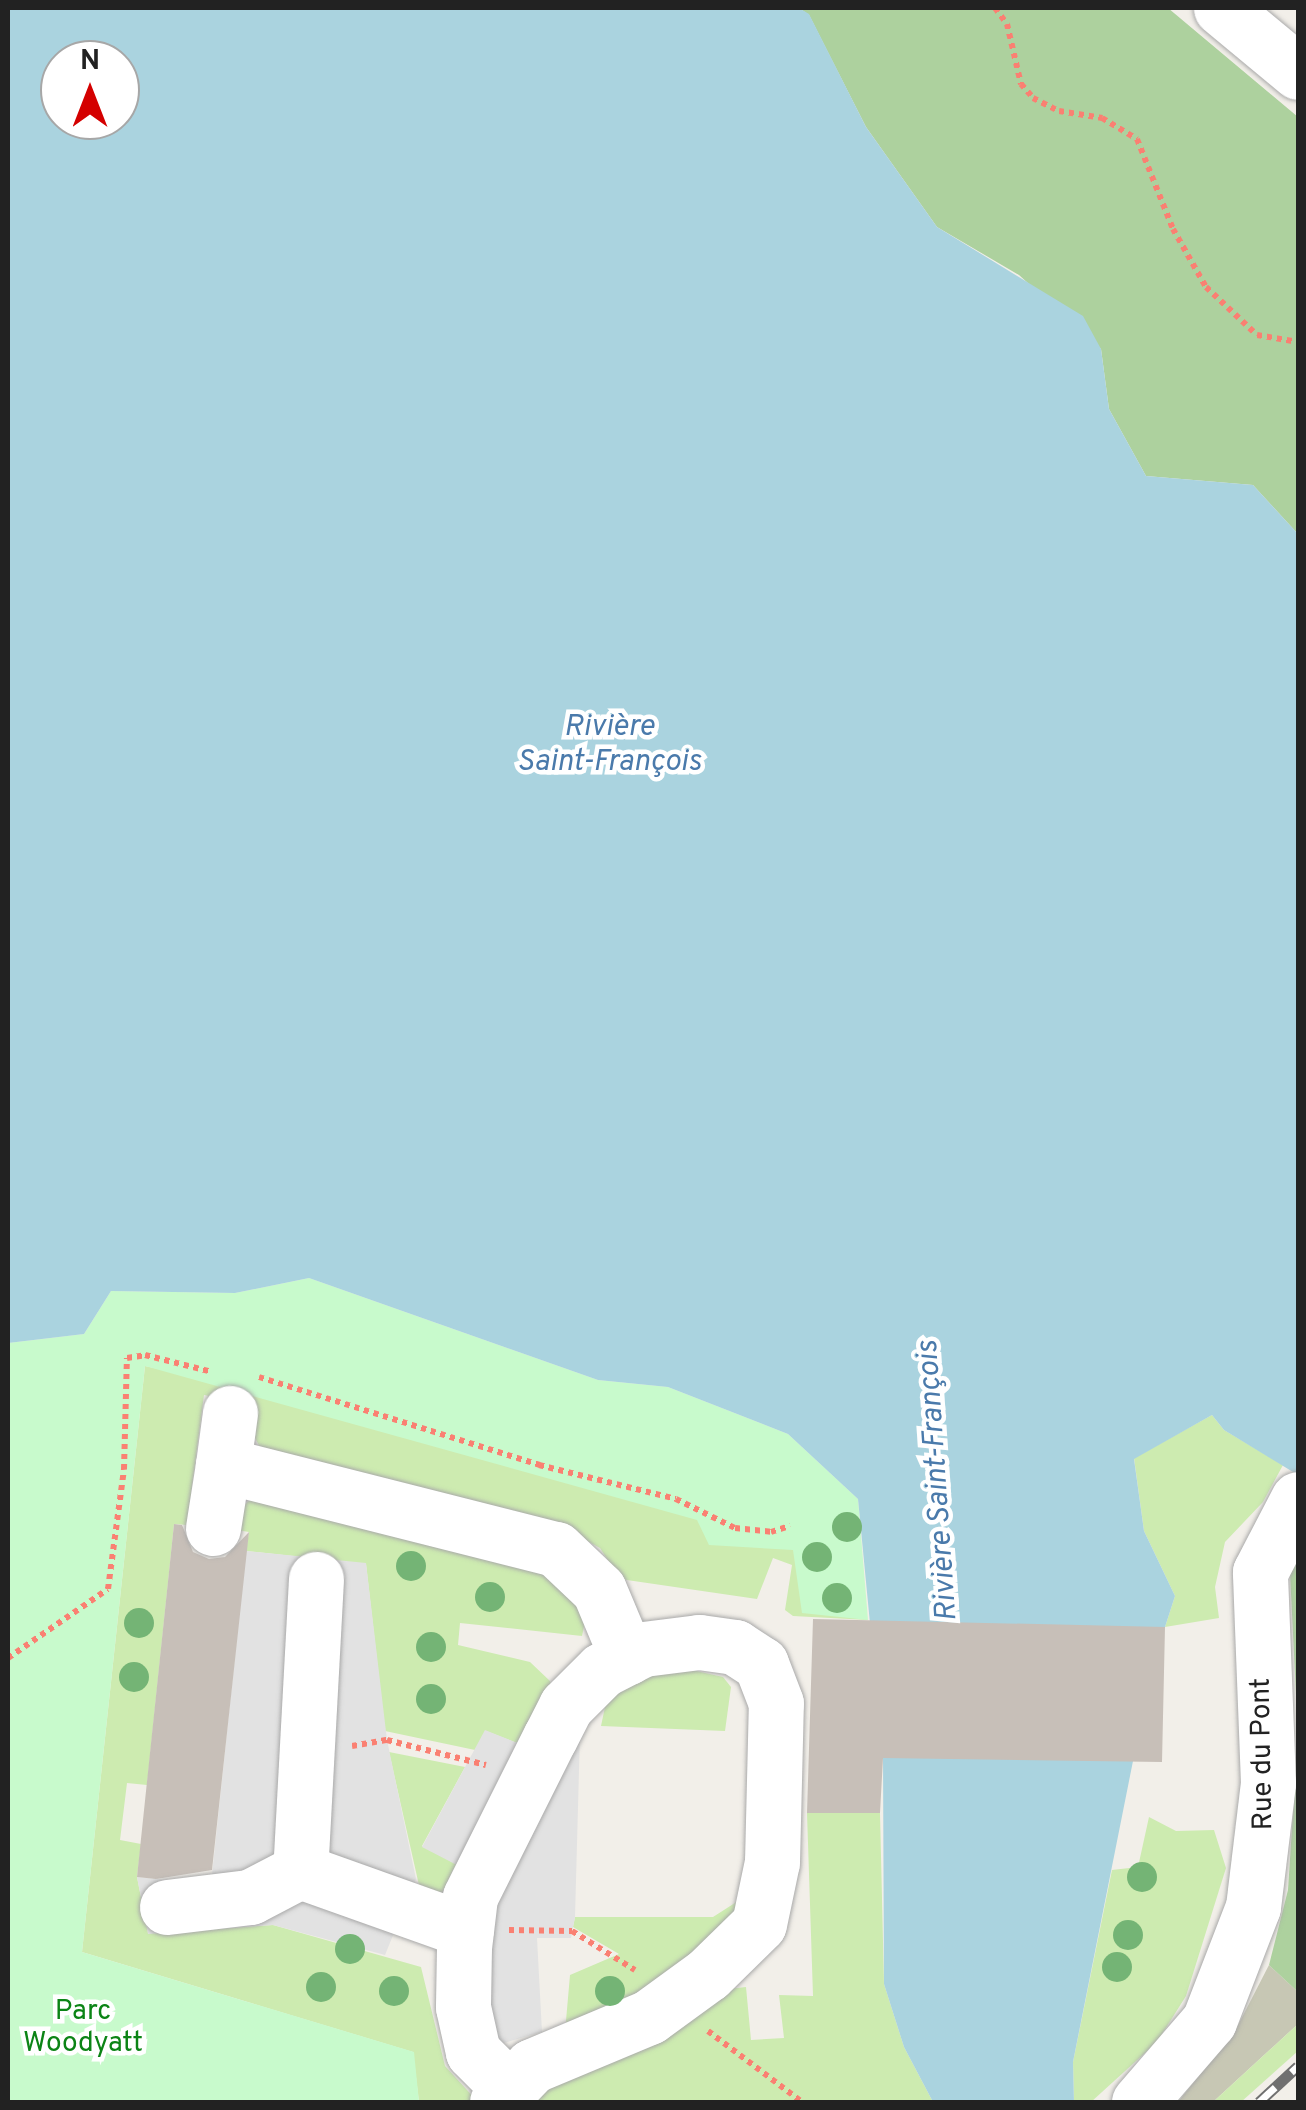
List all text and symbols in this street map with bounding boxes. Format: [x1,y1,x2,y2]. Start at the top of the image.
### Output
north arrow [40,40,140,140]
text: N [80,44,100,80]
water label: Rivière Saint-François [517,710,701,780]
water label: Rivière Saint-François [911,1339,967,1623]
street label: Rue du Pont [1245,1677,1281,1831]
park label: Parc Woodyatt [23,1995,143,2061]

